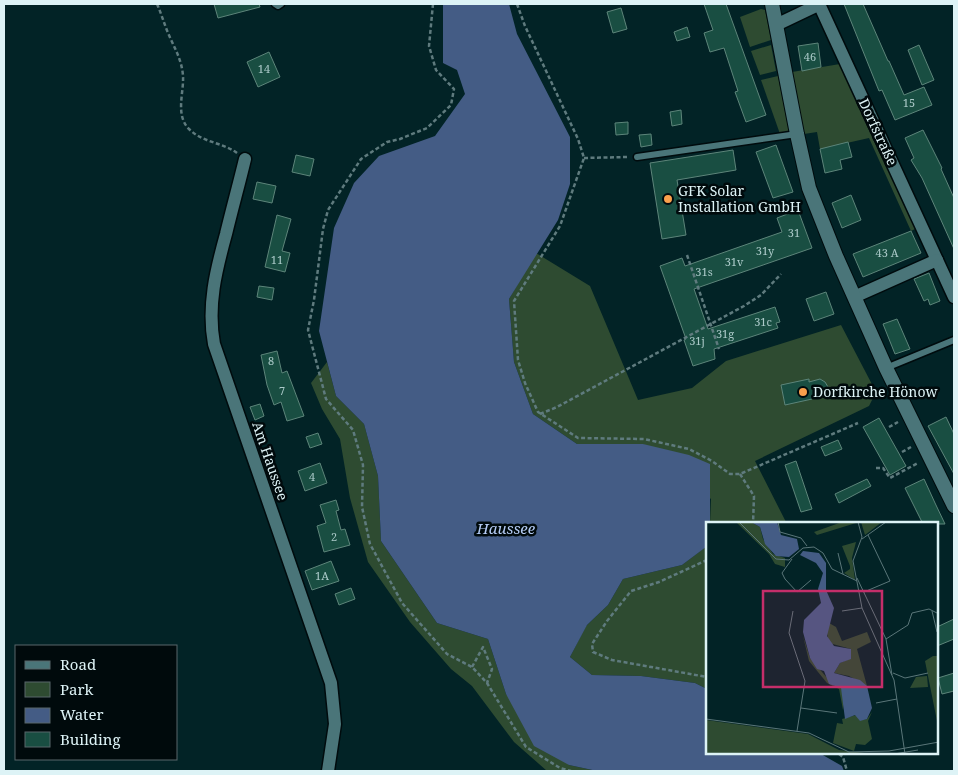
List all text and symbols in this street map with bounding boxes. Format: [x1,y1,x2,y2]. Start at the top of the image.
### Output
house number: 46 [804,49,816,64]
house number: 14 [258,61,270,76]
street label: Dorfstraße [855,95,902,168]
house number: 15 [903,95,915,110]
place label: GFK Solar Installation GmbH [678,181,801,216]
marker: GFK Solar Installation GmbH [662,193,674,205]
house number: 31 [788,225,800,240]
house number: 31y [756,243,775,258]
house number: 43 A [876,245,899,260]
house number: 11 [271,252,283,267]
house number: 31v [725,254,744,269]
house number: 31s [695,264,713,279]
house number: 31c [754,314,772,329]
house number: 31g [716,326,734,341]
house number: 31j [689,333,705,348]
house number: 8 [268,353,274,368]
place label: Dorfkirche Hönow [813,382,938,401]
house number: 7 [279,383,285,398]
marker: Dorfkirche Hönow [797,386,809,398]
street label: Am Haussee [248,419,293,503]
house number: 4 [309,469,315,484]
water label: Haussee [476,518,536,538]
inset map [706,522,938,755]
house number: 2 [331,529,337,544]
house number: 1A [315,568,329,583]
legend [15,645,178,760]
text: Road [60,654,96,674]
text: Park [60,679,94,699]
text: Water [60,704,103,724]
text: Building [60,729,121,749]

